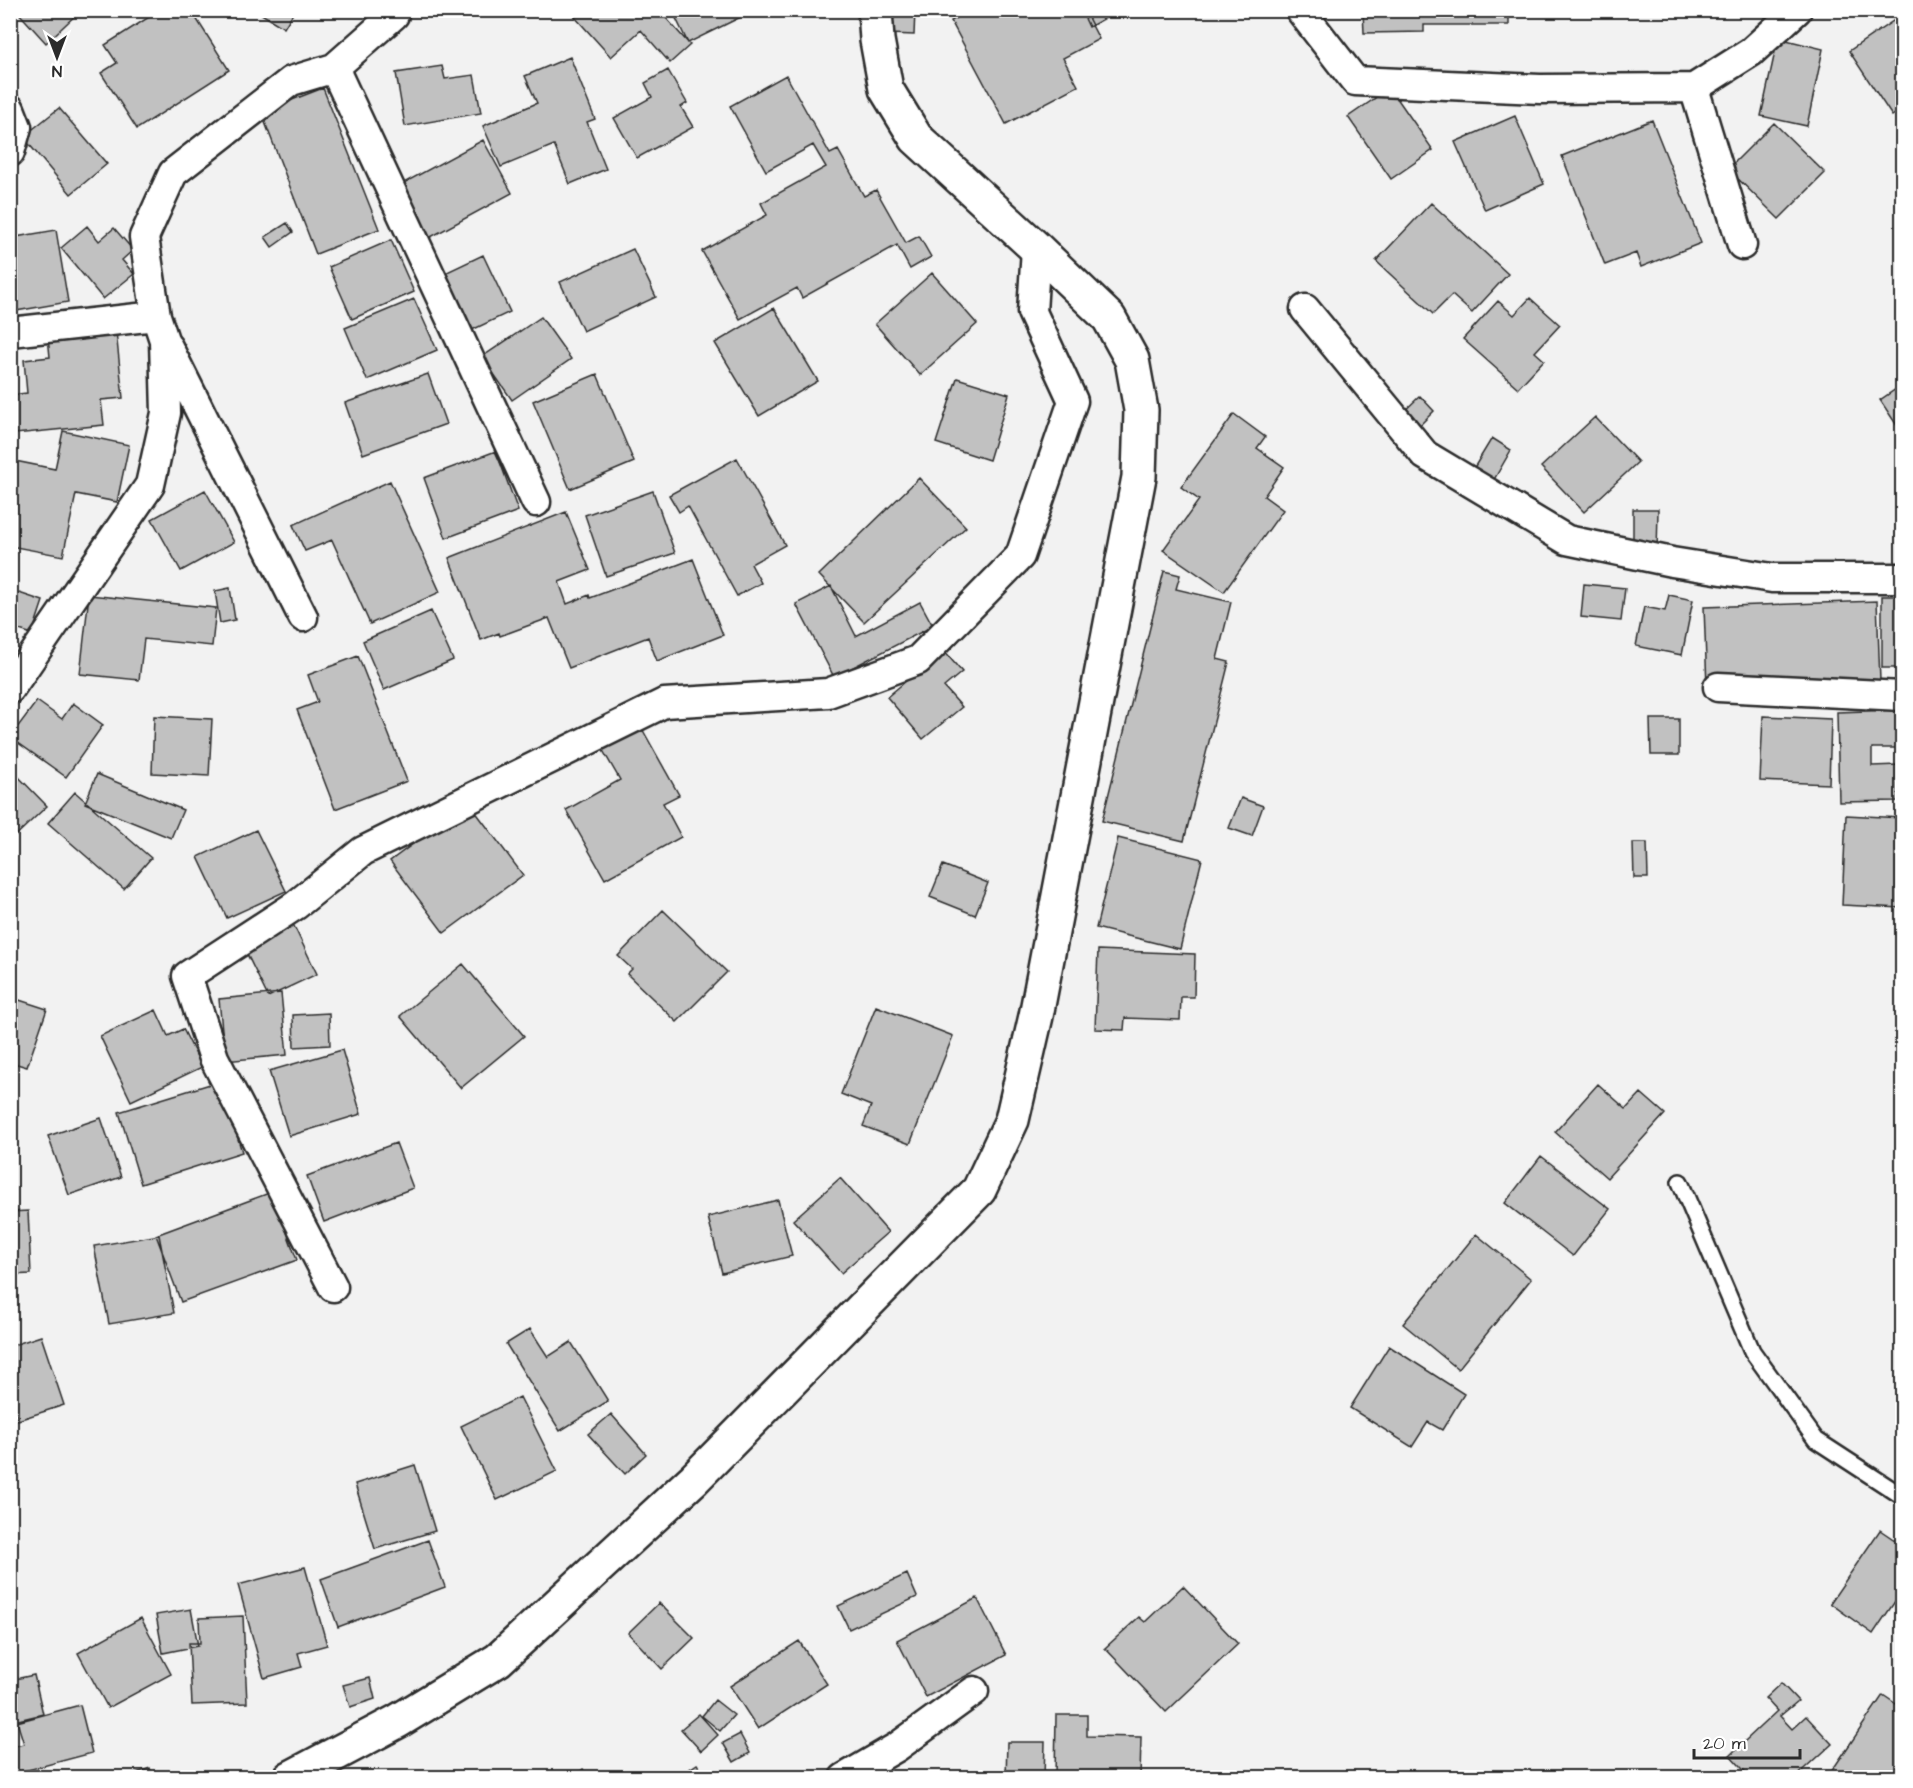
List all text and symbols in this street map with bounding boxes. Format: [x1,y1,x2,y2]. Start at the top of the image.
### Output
north arrow [27,27,87,87]
text: N [52,60,62,82]
scale bar [1694,1722,1800,1760]
text: 20 m [1703,1731,1746,1756]

